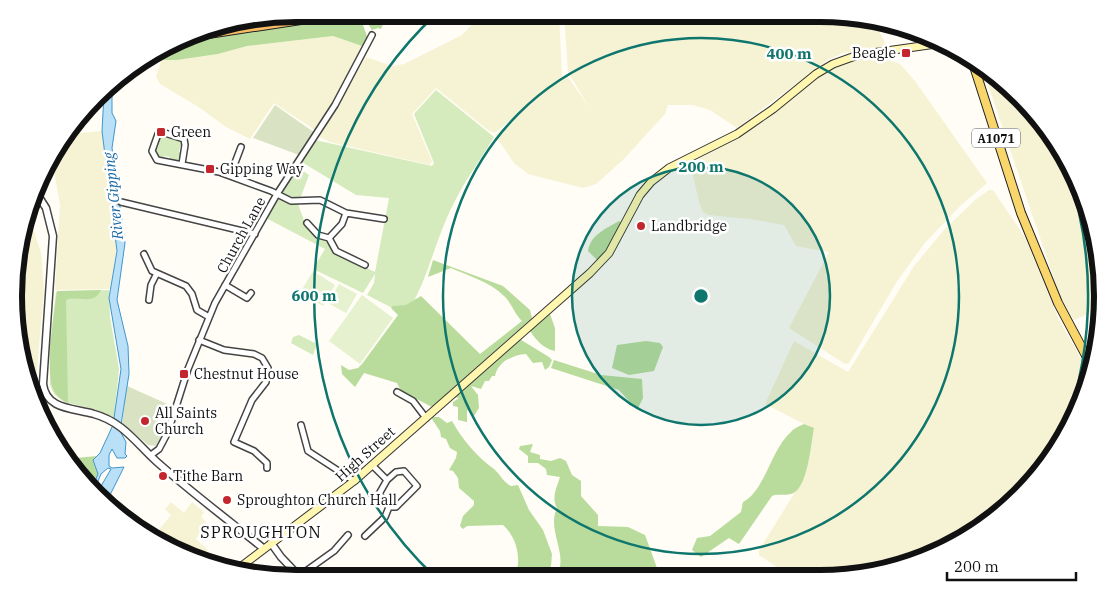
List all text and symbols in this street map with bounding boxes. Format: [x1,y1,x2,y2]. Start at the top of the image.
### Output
text: 400 m [766,44,812,63]
place label: Beagle [852,44,896,62]
marker: Beagle [900,47,912,59]
place label: Green [171,123,211,141]
marker: Green [155,126,167,138]
road number: A1071 [972,128,1020,148]
water label: River Gipping [99,150,127,242]
text: 200 m [678,157,724,176]
place label: Gipping Way [220,160,304,178]
marker: Gipping Way [204,163,216,175]
street label: Church Lane [213,194,269,276]
place label: Landbridge [651,217,727,235]
marker: Landbridge [635,220,647,232]
text: 600 m [291,286,337,305]
centre of rings [692,287,710,305]
place label: Chestnut House [194,365,299,383]
marker: Chestnut House [178,368,190,380]
place label: All Saints Church [155,404,217,438]
marker: All Saints Church [139,415,151,427]
street label: High Street [331,422,399,486]
place label: Tithe Barn [173,467,243,485]
marker: Tithe Barn [157,470,169,482]
place label: Sproughton Church Hall [237,491,397,509]
marker: Sproughton Church Hall [221,494,233,506]
district label: SPROUGHTON [200,522,322,542]
scale bar [947,550,1076,582]
text: 200 m [954,557,999,576]

